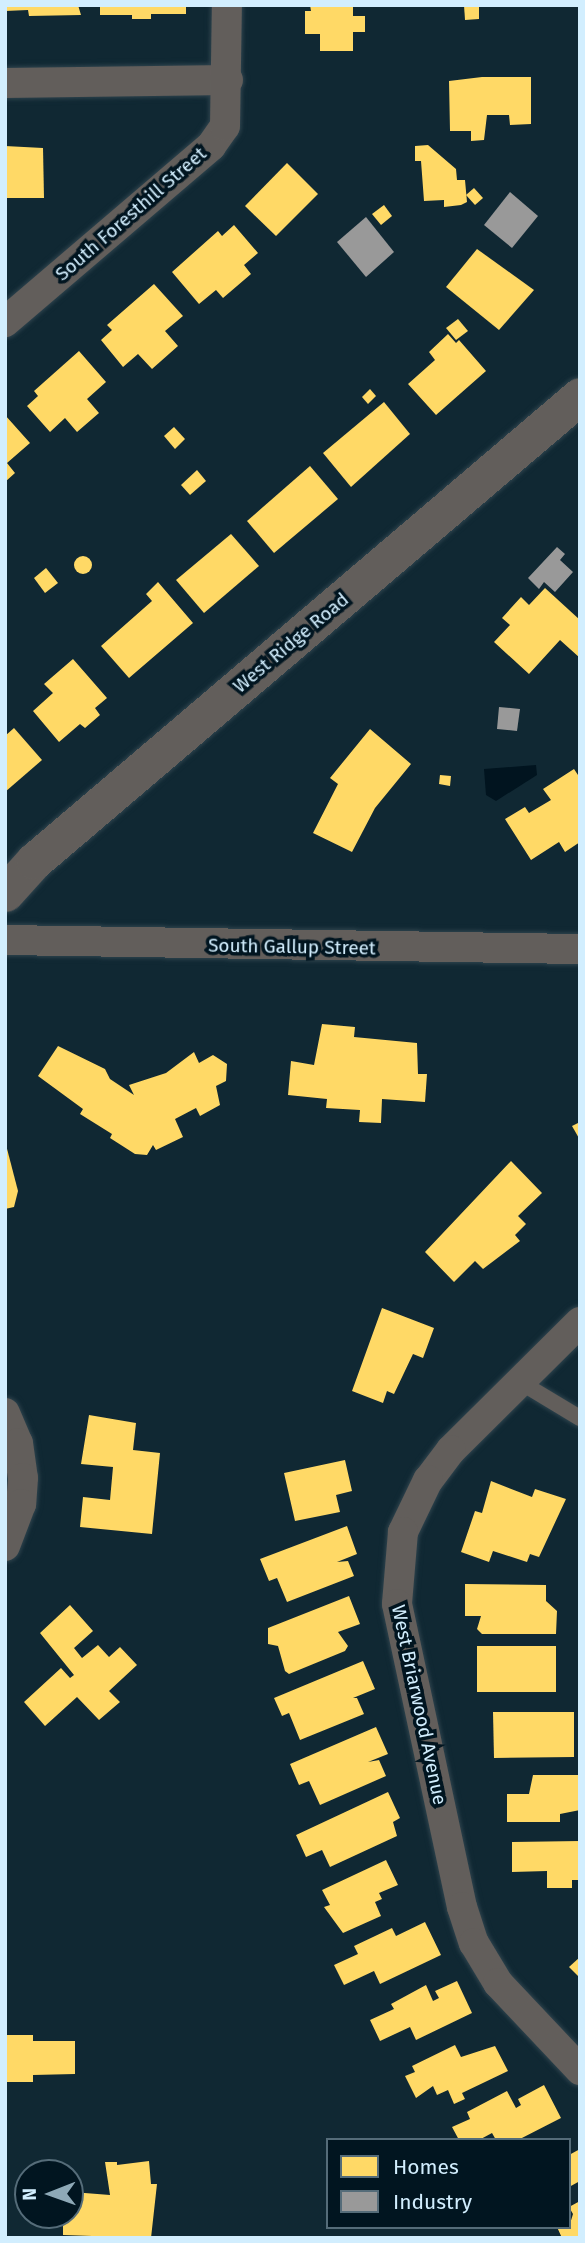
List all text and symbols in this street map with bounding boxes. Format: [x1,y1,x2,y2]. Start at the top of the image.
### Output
street label: South Foresthill Street [51,142,211,286]
street label: West Ridge Road [229,588,353,698]
street label: South Gallup Street [208,934,376,960]
street label: West Briarwood Avenue [387,1603,451,1807]
legend [326,2138,571,2229]
text: Homes [393,2154,459,2180]
north arrow [14,2159,84,2229]
text: N [18,2188,41,2201]
text: Industry [393,2189,472,2215]

